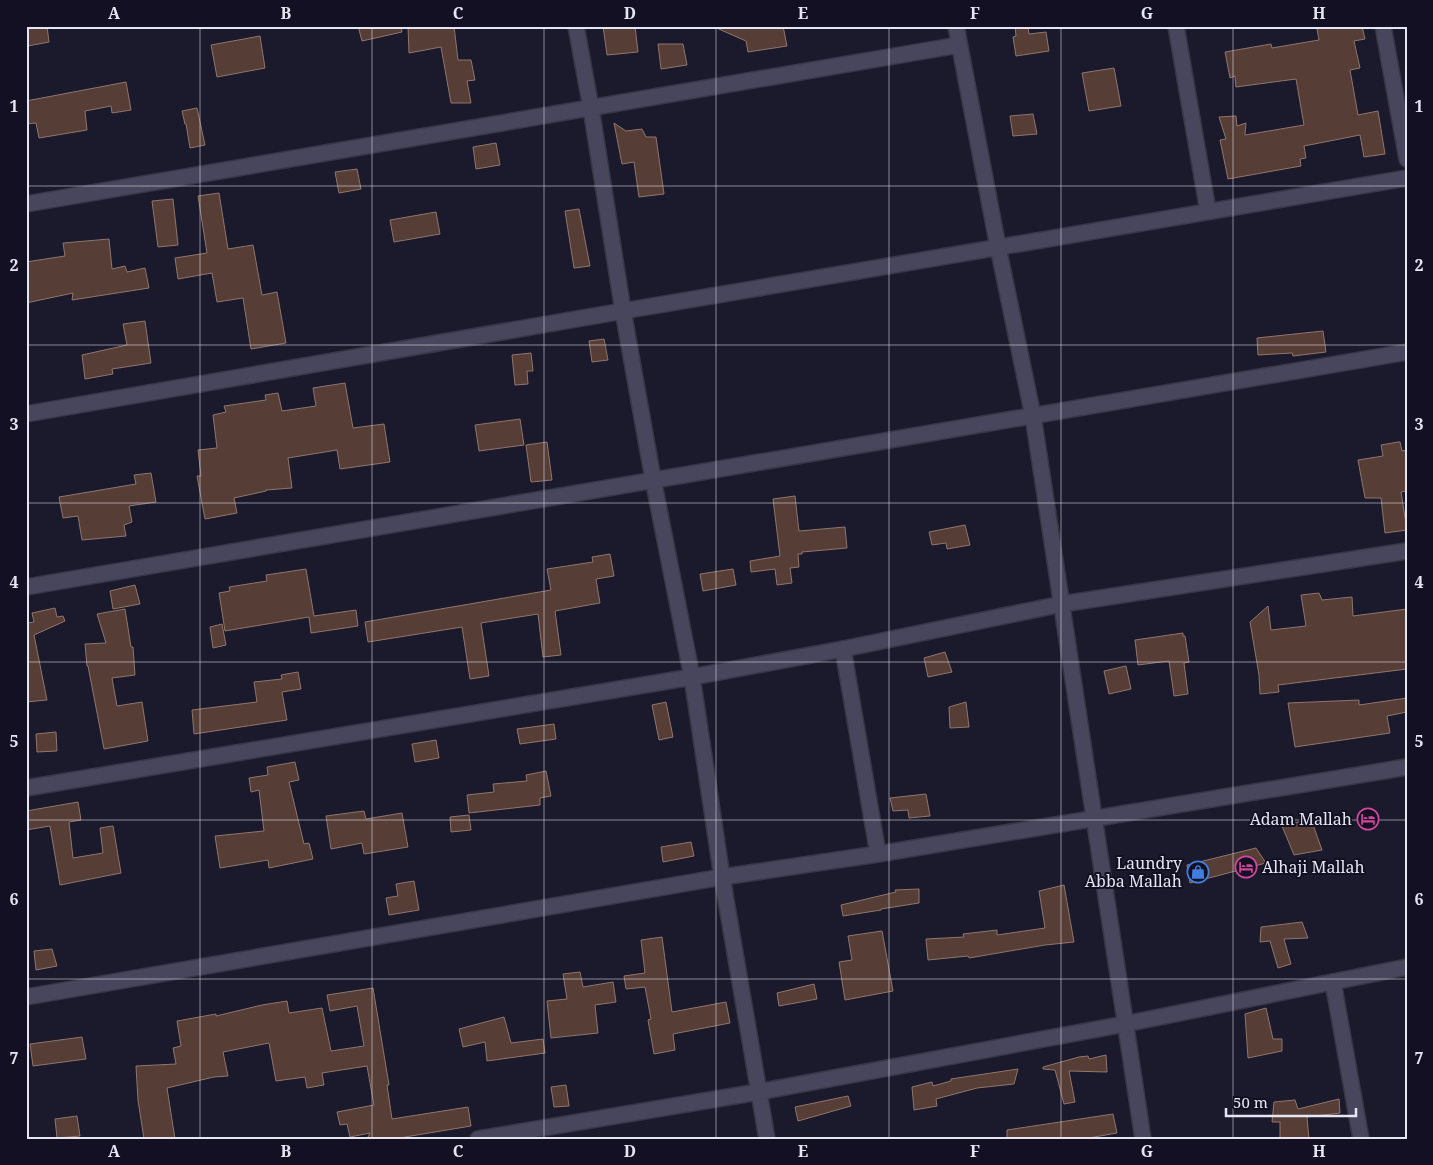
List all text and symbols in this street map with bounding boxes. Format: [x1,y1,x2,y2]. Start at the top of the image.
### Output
text: A [108,2,121,24]
text: B [281,2,292,24]
text: C [453,2,464,24]
text: D [624,2,636,24]
text: E [798,2,808,24]
text: F [970,2,980,24]
text: G [1141,2,1153,24]
text: H [1312,2,1326,24]
text: 1 [9,95,19,117]
text: 1 [1414,95,1424,117]
text: 2 [9,254,19,276]
text: 2 [1414,254,1424,276]
text: 3 [9,413,19,435]
text: 3 [1414,413,1424,435]
text: 4 [9,571,19,593]
text: 4 [1414,571,1424,593]
text: 5 [9,730,19,752]
text: 5 [1414,730,1424,752]
hotel icon: Adam Mallah [1356,807,1380,831]
place label: Adam Mallah [1250,808,1352,830]
place label: Laundry Abba Mallah [1085,852,1183,892]
hotel icon: Alhaji Mallah [1234,855,1258,879]
place label: Alhaji Mallah [1262,856,1365,878]
shop icon: Laundry Abba Mallah [1186,860,1210,884]
text: 6 [9,888,19,910]
text: 6 [1414,888,1424,910]
text: 7 [9,1047,19,1069]
text: 7 [1414,1047,1424,1069]
scale bar [1226,1085,1356,1117]
text: 50 m [1233,1092,1268,1112]
text: A [108,1140,121,1162]
text: B [281,1140,292,1162]
text: C [453,1140,464,1162]
text: D [624,1140,636,1162]
text: E [798,1140,808,1162]
text: F [970,1140,980,1162]
text: G [1141,1140,1153,1162]
text: H [1312,1140,1326,1162]

